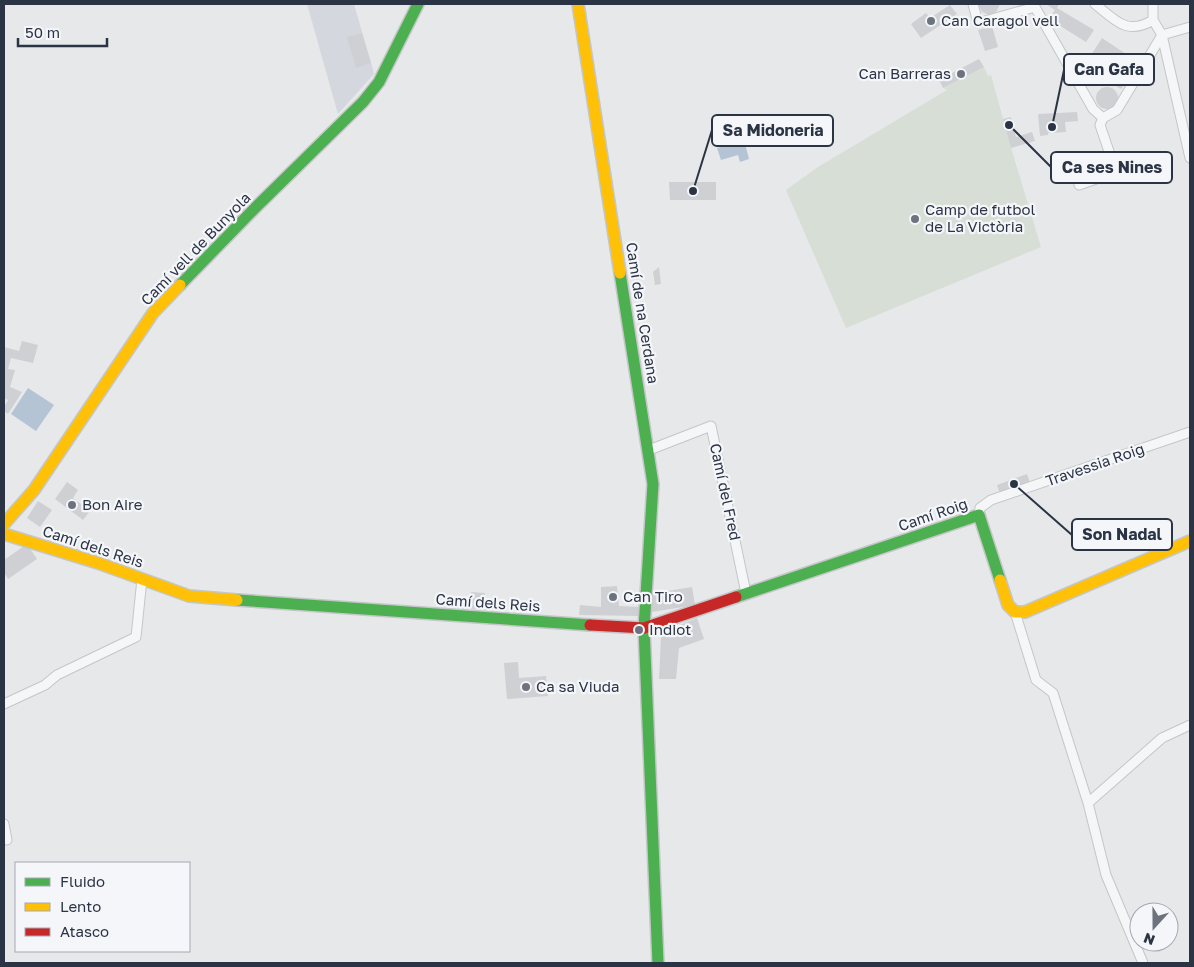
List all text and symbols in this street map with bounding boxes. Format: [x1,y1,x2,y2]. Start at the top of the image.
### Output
place label: Can Caragol vell [941,11,1059,29]
scale bar [18,15,106,47]
marker: Can Caragol vell [925,15,937,27]
text: 50 m [25,23,60,41]
callout: Can Gafa [1064,54,1154,85]
text: Can Gafa [1074,59,1144,79]
place label: Can Barreras [858,64,951,82]
marker: Can Barreras [955,68,967,80]
callout: Sa Midoneria [712,115,833,146]
text: Sa Midoneria [722,120,824,140]
callout: Ca ses Nines [1051,152,1172,183]
text: Ca ses Nines [1062,157,1162,177]
street label: Camí vell de Bunyola [137,188,254,309]
place label: Camp de futbol de La Victòria [925,200,1035,235]
marker: Camp de futbol de La Victòria [909,213,921,225]
street label: Camí de na Cerdana [623,241,663,385]
street label: Travessia Roig [1043,439,1146,489]
street label: Camí del Fred [707,442,745,542]
street label: Camí Roig [896,494,970,534]
place label: Bon Aire [82,495,143,513]
marker: Bon Aire [66,499,78,511]
callout: Son Nadal [1072,519,1172,550]
street label: Camí dels Reis [41,521,146,571]
text: Son Nadal [1082,524,1163,544]
place label: Can Tiro [623,587,683,605]
street label: Camí dels Reis [435,589,541,615]
marker: Can Tiro [607,591,619,603]
place label: Indiot [649,620,691,638]
marker: Indiot [633,624,645,636]
place label: Ca sa Viuda [536,677,619,695]
marker: Ca sa Viuda [520,681,532,693]
legend [15,862,190,952]
text: Fluido [60,872,105,890]
text: Lento [60,897,101,915]
north arrow [1129,902,1179,952]
text: Atasco [60,922,109,940]
text: N [1141,930,1157,949]

